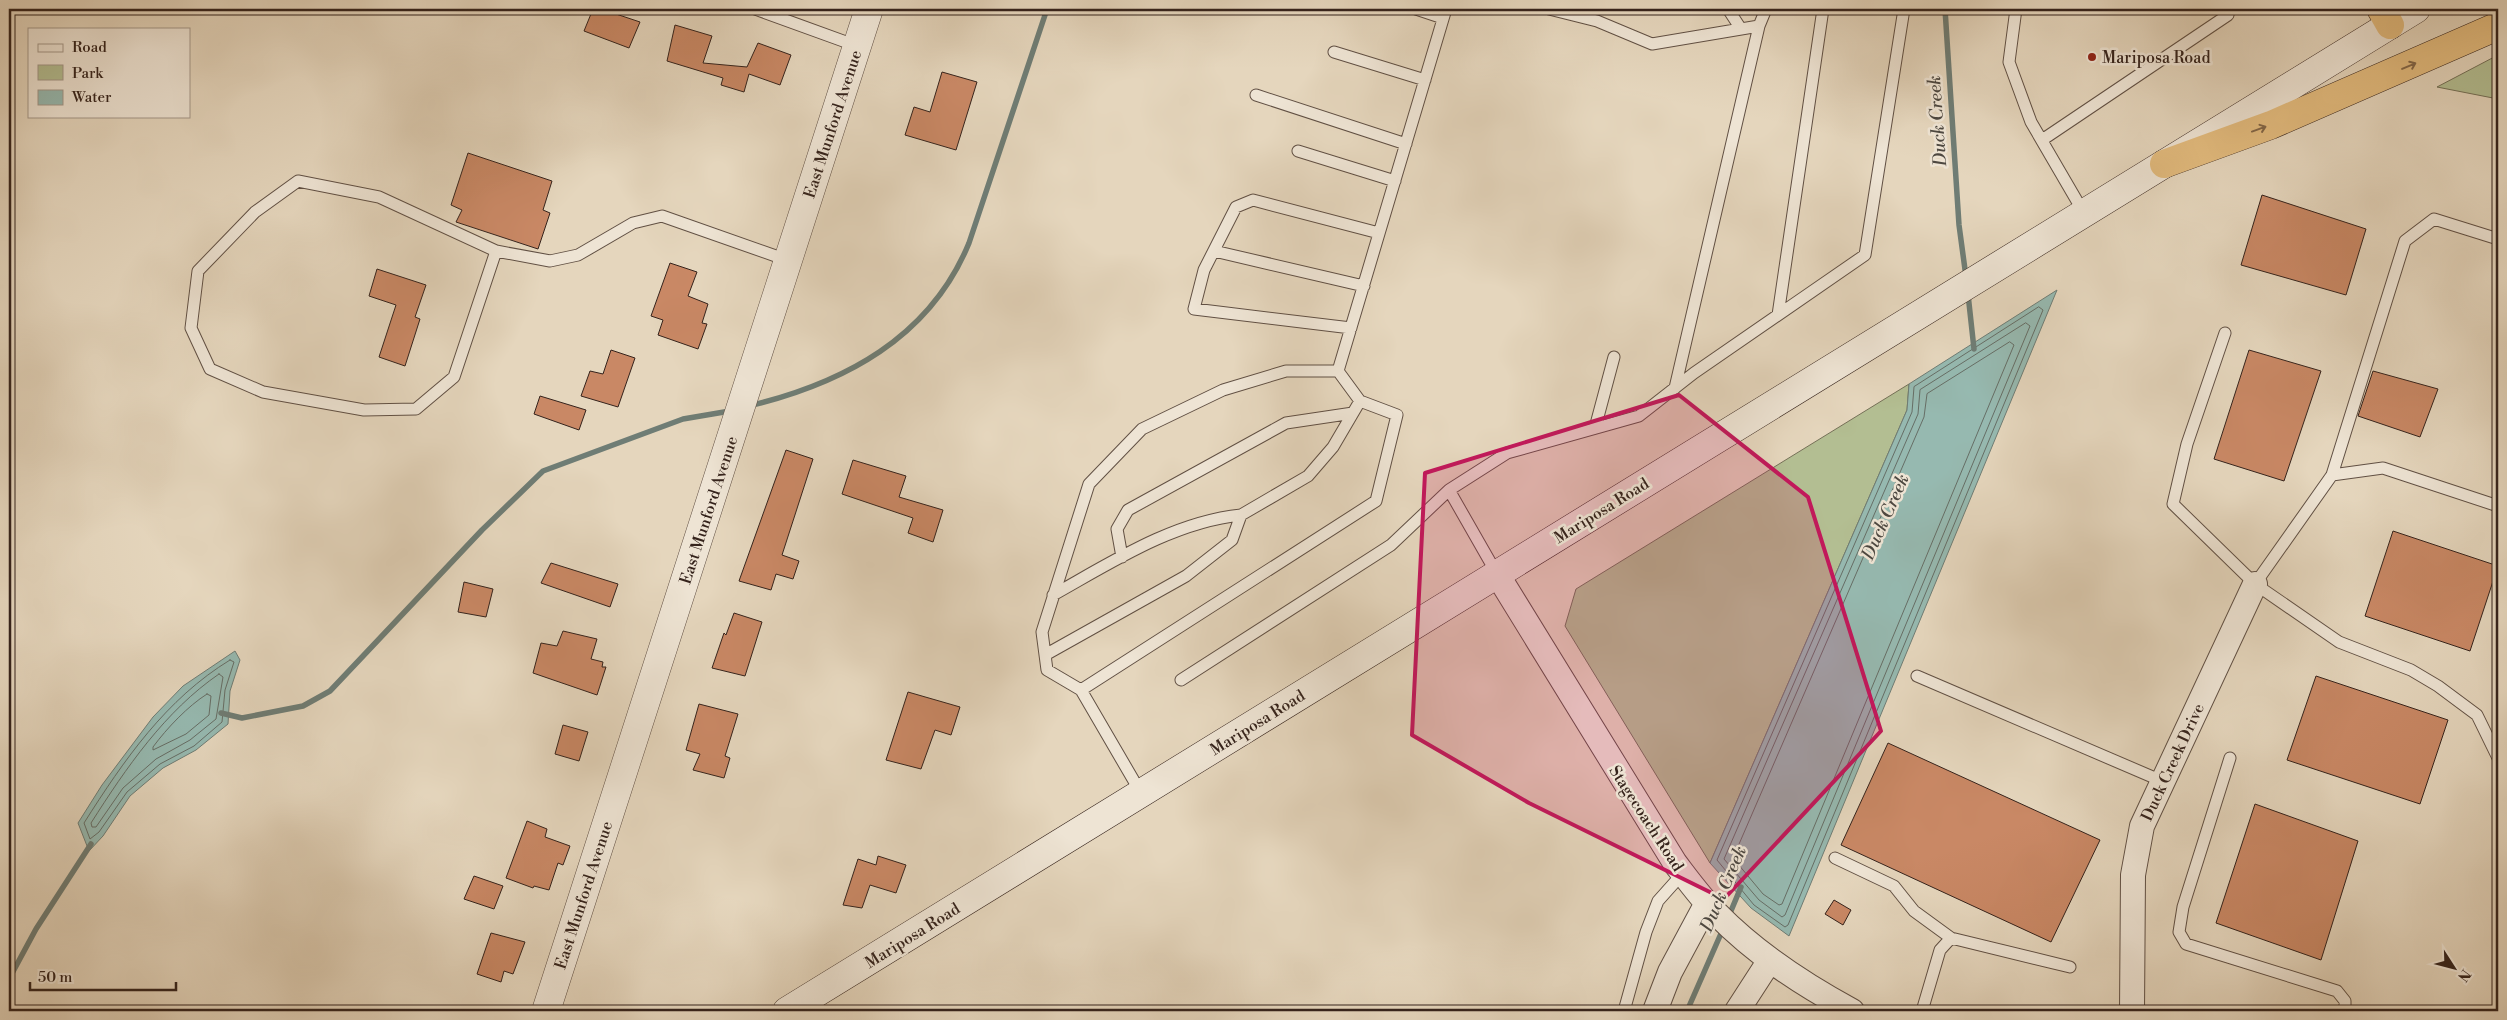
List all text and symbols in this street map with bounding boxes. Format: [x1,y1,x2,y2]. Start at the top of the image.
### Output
legend [28,28,190,118]
text: Road [72,38,107,57]
street label: East Munford Avenue [800,48,866,201]
place label: Mariposa Road [2102,48,2211,68]
marker: Mariposa Road [2086,51,2098,63]
one-way arrow [2401,61,2416,71]
text: Park [72,64,104,83]
water label: Duck Creek [1923,75,1952,168]
text: Water [71,88,112,107]
one-way arrow [2251,124,2266,133]
street label: East Munford Avenue [676,434,742,587]
water label: Duck Creek [1856,471,1915,564]
street label: Mariposa Road [1550,474,1653,548]
street label: Mariposa Road [1206,686,1309,760]
street label: Duck Creek Drive [2137,700,2209,824]
street label: Stagecoach Road [1604,762,1688,875]
street label: East Munford Avenue [551,819,617,972]
water label: Duck Creek [1695,843,1752,937]
street label: Mariposa Road [861,899,964,973]
north arrow [2430,942,2480,992]
scale bar [30,960,176,992]
text: N [2453,965,2474,985]
text: 50 m [38,968,72,987]

